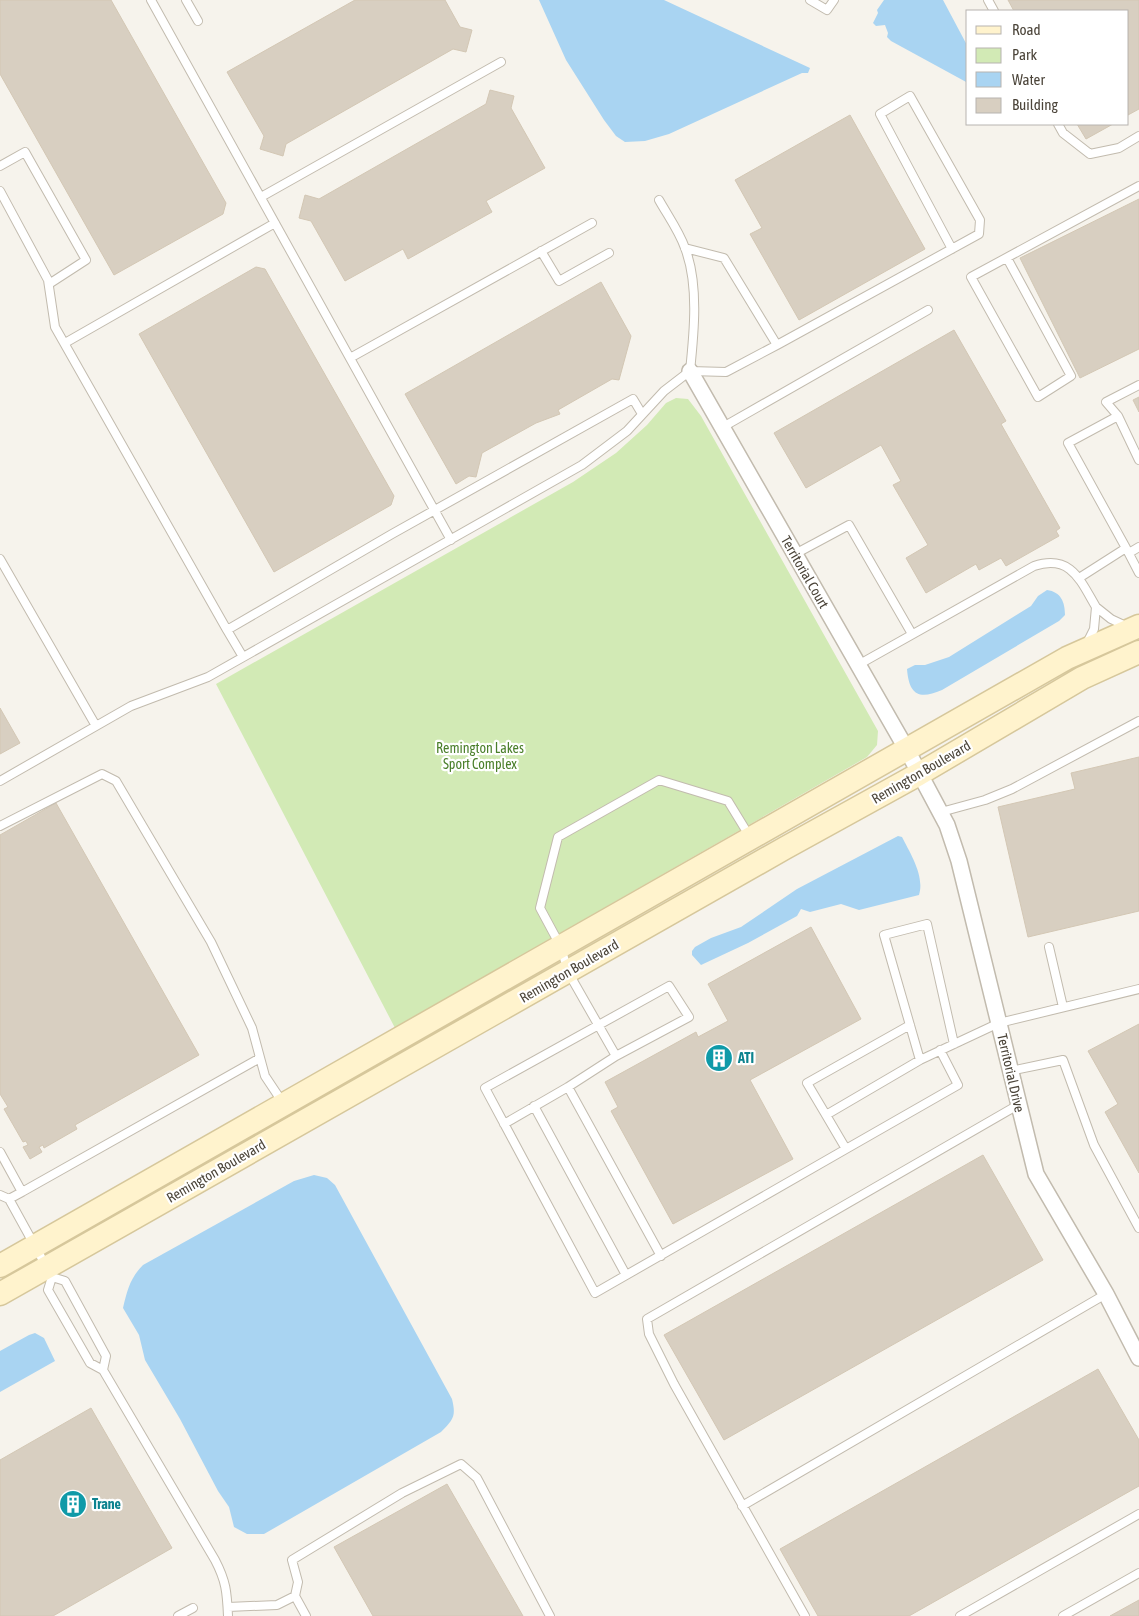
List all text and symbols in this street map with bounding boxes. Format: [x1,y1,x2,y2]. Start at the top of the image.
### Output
legend [966,10,1129,125]
text: Road [1012,21,1041,38]
text: Park [1012,46,1037,63]
text: Water [1012,71,1045,88]
text: Building [1012,96,1058,113]
street label: Territorial Court [778,533,832,611]
street label: Remington Boulevard [869,737,973,807]
park label: Remington Lakes Sport Complex [436,740,524,772]
street label: Remington Boulevard [517,936,621,1006]
street label: Territorial Drive [994,1032,1028,1114]
building icon: ATI [704,1043,734,1073]
place label: ATI [737,1050,754,1066]
street label: Remington Boulevard [164,1136,268,1206]
building icon: Trane [58,1489,88,1519]
place label: Trane [92,1496,121,1512]

